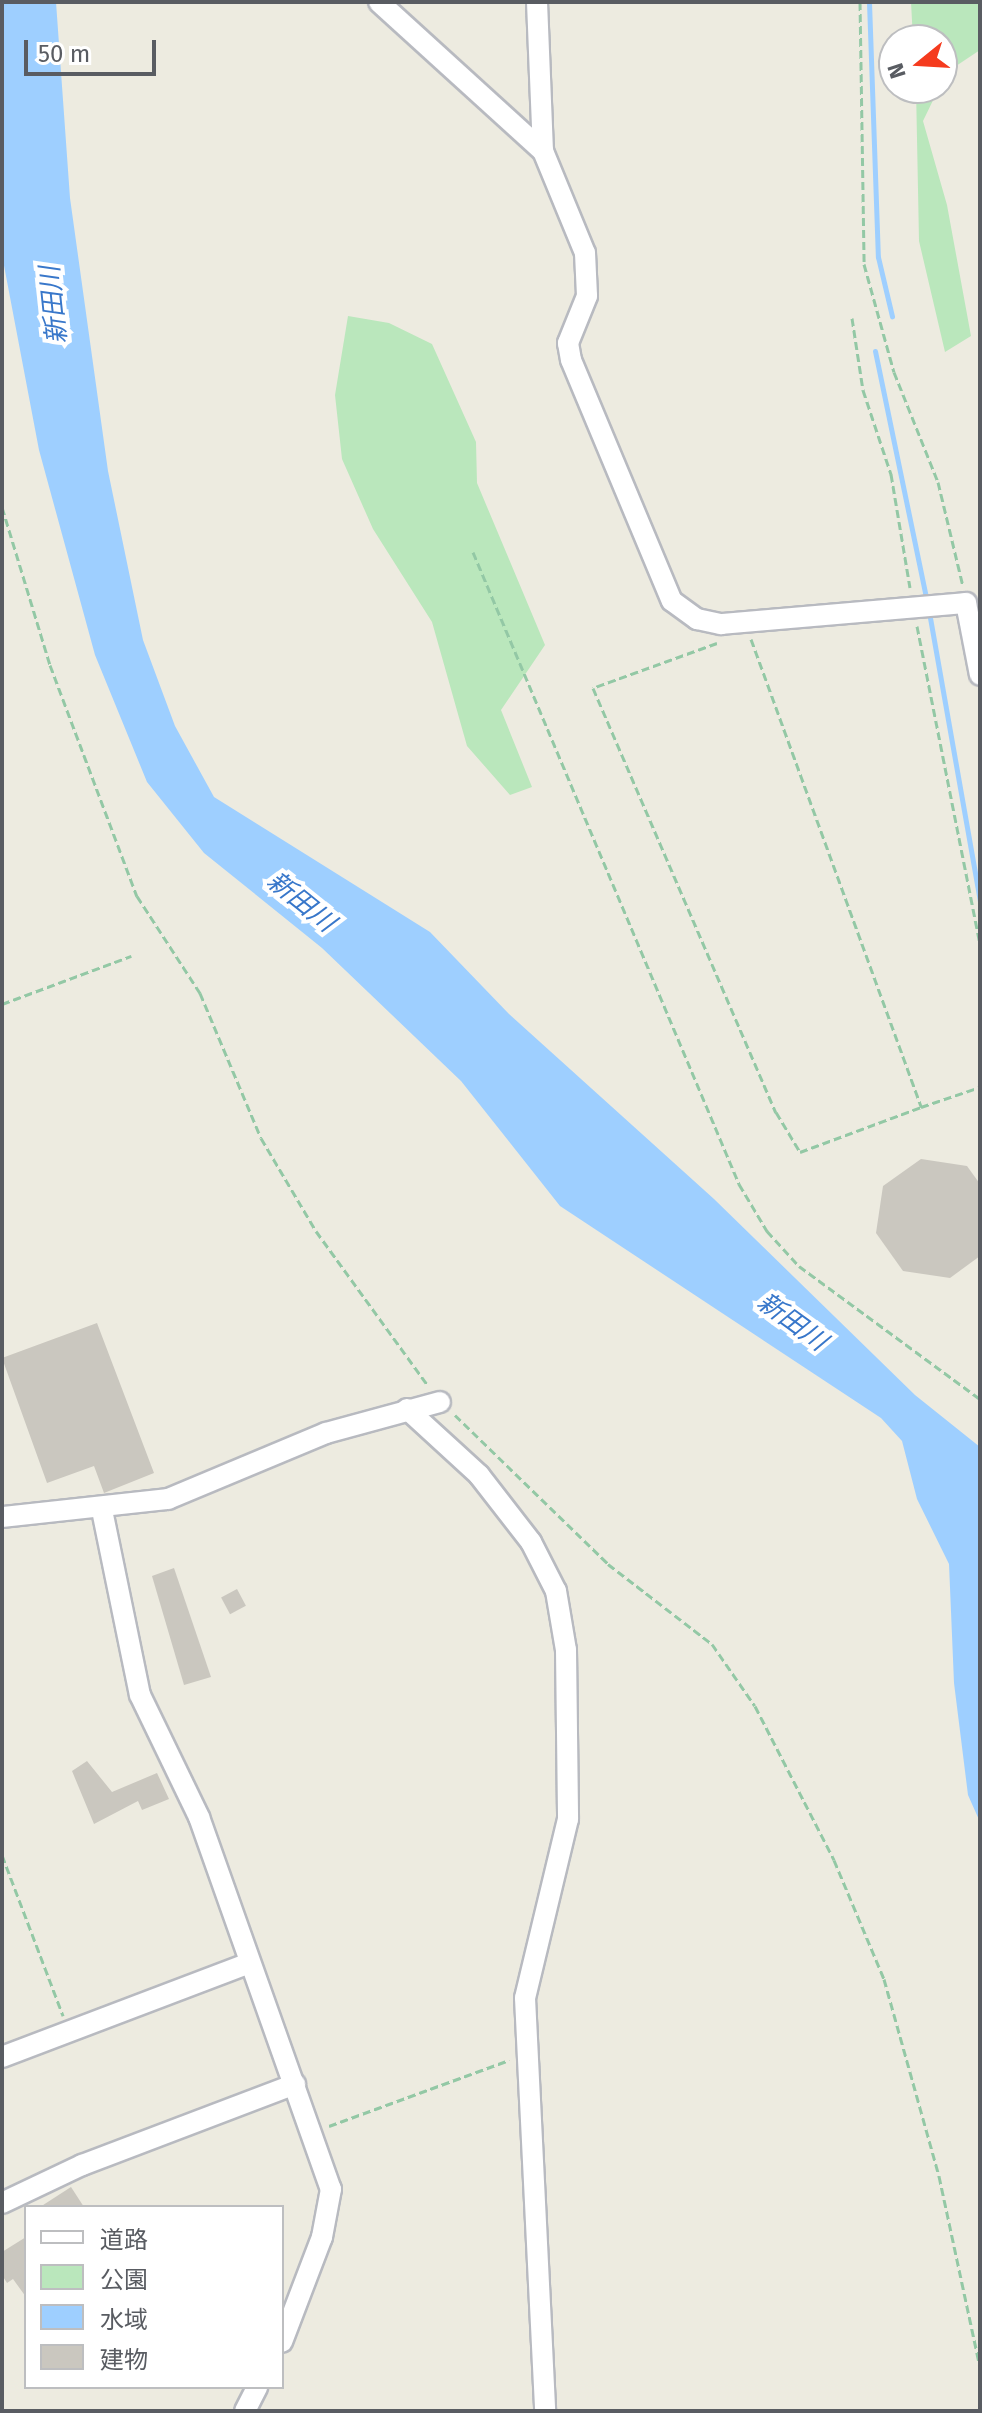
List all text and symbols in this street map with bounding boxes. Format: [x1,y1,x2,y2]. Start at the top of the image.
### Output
scale bar [28,24,160,74]
north arrow [878,24,958,104]
text: 50 m [38,40,90,68]
text: N [882,60,912,82]
water label: 新田川 [34,265,74,345]
water label: 新田川 [261,865,341,939]
water label: 新田川 [751,1286,833,1358]
legend [24,2205,284,2389]
text: 道路 [100,2226,148,2254]
text: 公園 [100,2266,148,2294]
text: 水域 [100,2306,148,2334]
text: 建物 [100,2346,148,2374]

